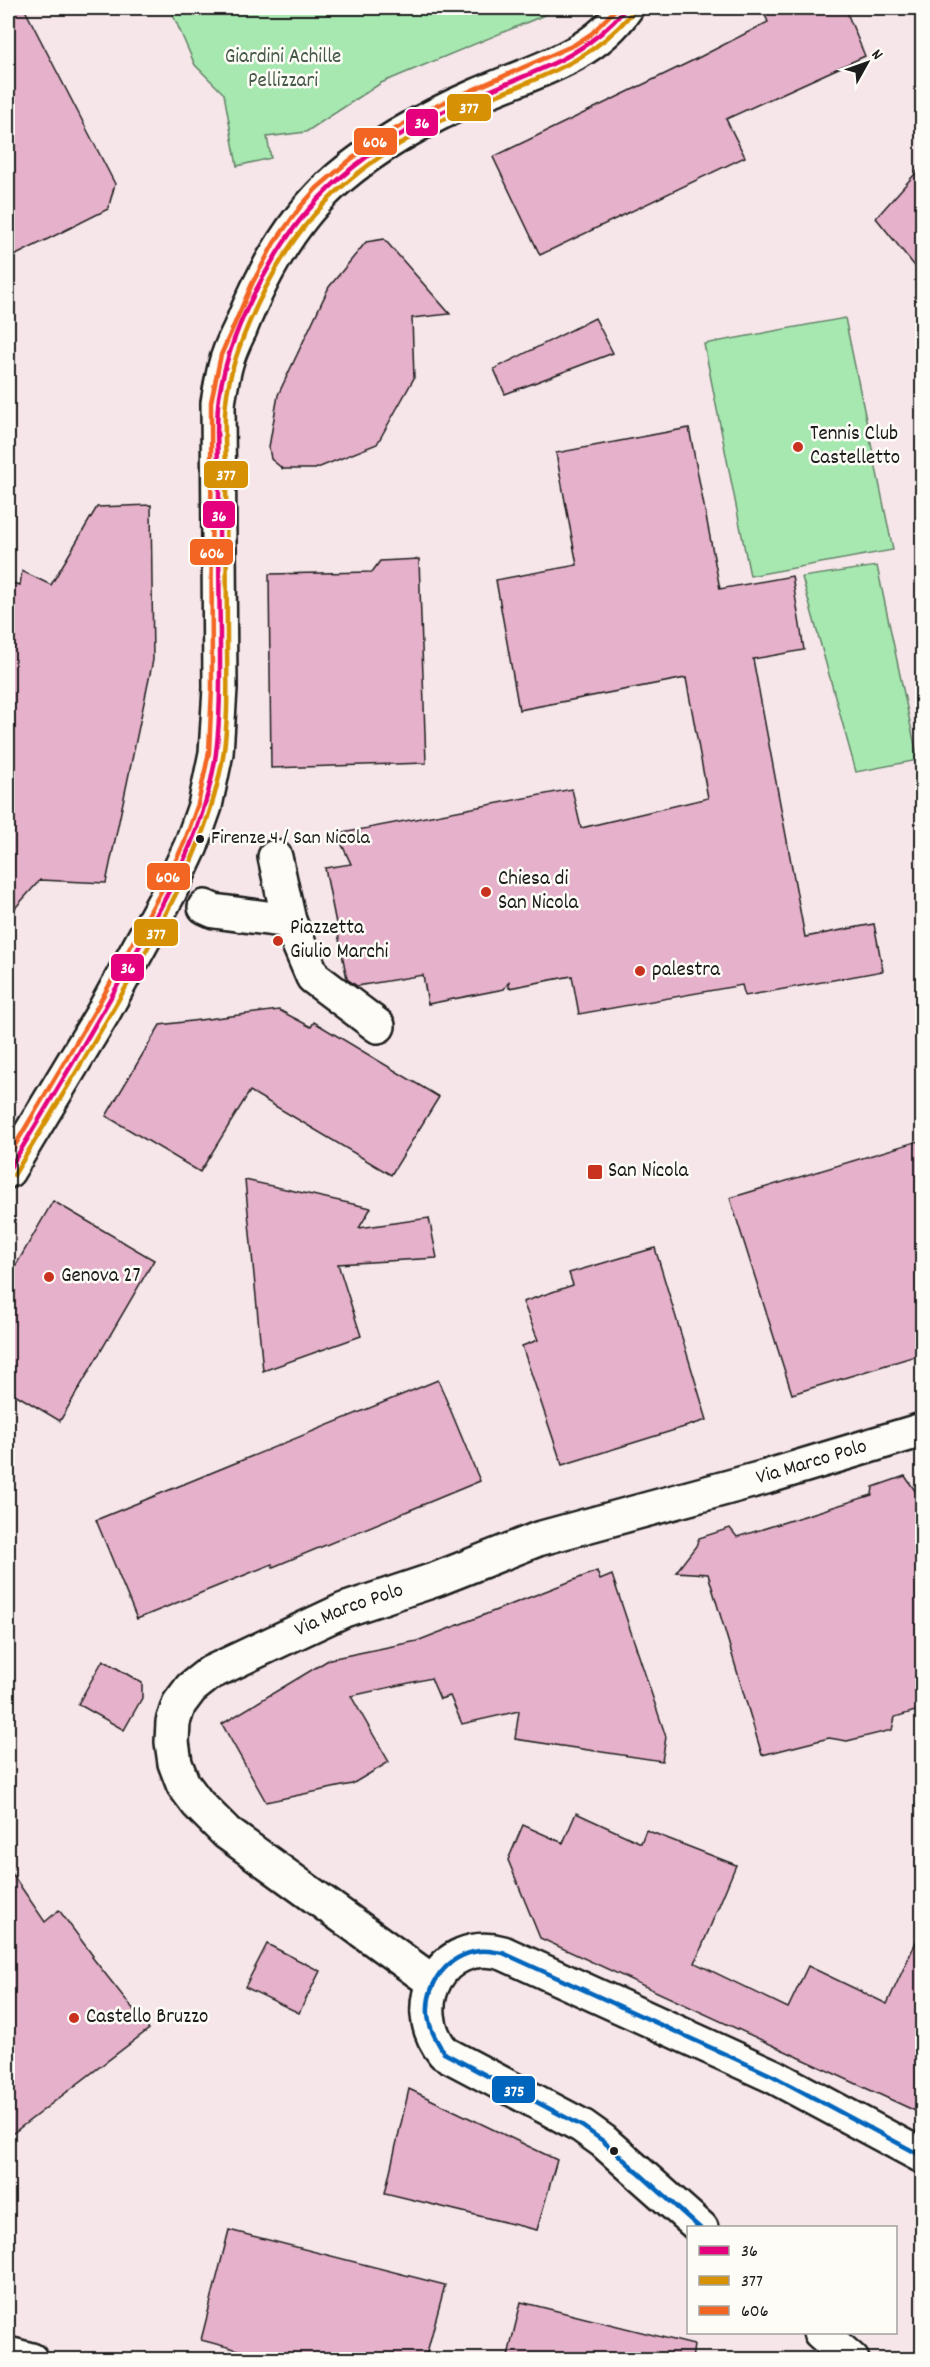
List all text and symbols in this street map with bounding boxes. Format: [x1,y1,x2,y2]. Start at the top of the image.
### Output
north arrow [837,33,897,93]
park label: Giardini Achille Pellizzari [225,43,341,97]
text: N [865,45,888,65]
line badge: 377 [446,93,492,122]
text: 377 [459,98,479,121]
line badge: 36 [405,108,439,137]
text: 36 [415,113,430,136]
line badge: 606 [353,127,398,156]
text: 606 [363,132,387,155]
place label: Tennis Club Castelletto [810,420,900,474]
marker: Tennis Club Castelletto [791,440,805,454]
line badge: 377 [203,460,249,489]
text: 377 [216,465,236,488]
line badge: 36 [202,500,236,529]
text: 36 [212,506,227,529]
line badge: 606 [189,538,234,566]
text: 606 [200,543,224,566]
place label: Firenze 4 / San Nicola [211,825,370,853]
marker: Firenze 4 / San Nicola [194,833,206,845]
line badge: 606 [146,862,191,891]
place label: Chiesa di San Nicola [498,865,580,919]
text: 606 [156,867,180,890]
marker: Chiesa di San Nicola [479,885,493,899]
place label: Piazzetta Giulio Marchi [290,914,388,968]
line badge: 377 [133,918,179,947]
text: 377 [146,924,166,947]
marker: Piazzetta Giulio Marchi [271,934,285,948]
line badge: 36 [110,953,145,982]
place label: palestra [652,956,721,986]
text: 36 [121,958,136,981]
marker: palestra [633,964,647,978]
place label: San Nicola [608,1157,690,1187]
marker: San Nicola [586,1163,604,1181]
place label: Genova 27 [61,1262,141,1292]
marker: Genova 27 [42,1270,56,1284]
street label: Via Marco Polo [753,1432,871,1494]
street label: Via Marco Polo [290,1576,408,1646]
place label: Castello Bruzzo [86,2003,208,2033]
marker: Castello Bruzzo [67,2011,81,2025]
line badge: 375 [491,2075,536,2104]
text: 375 [504,2081,524,2104]
unlabelled marker [608,2145,620,2157]
legend [687,2226,897,2334]
text: 36 [741,2240,758,2265]
text: 377 [741,2270,763,2295]
text: 606 [741,2300,768,2325]

